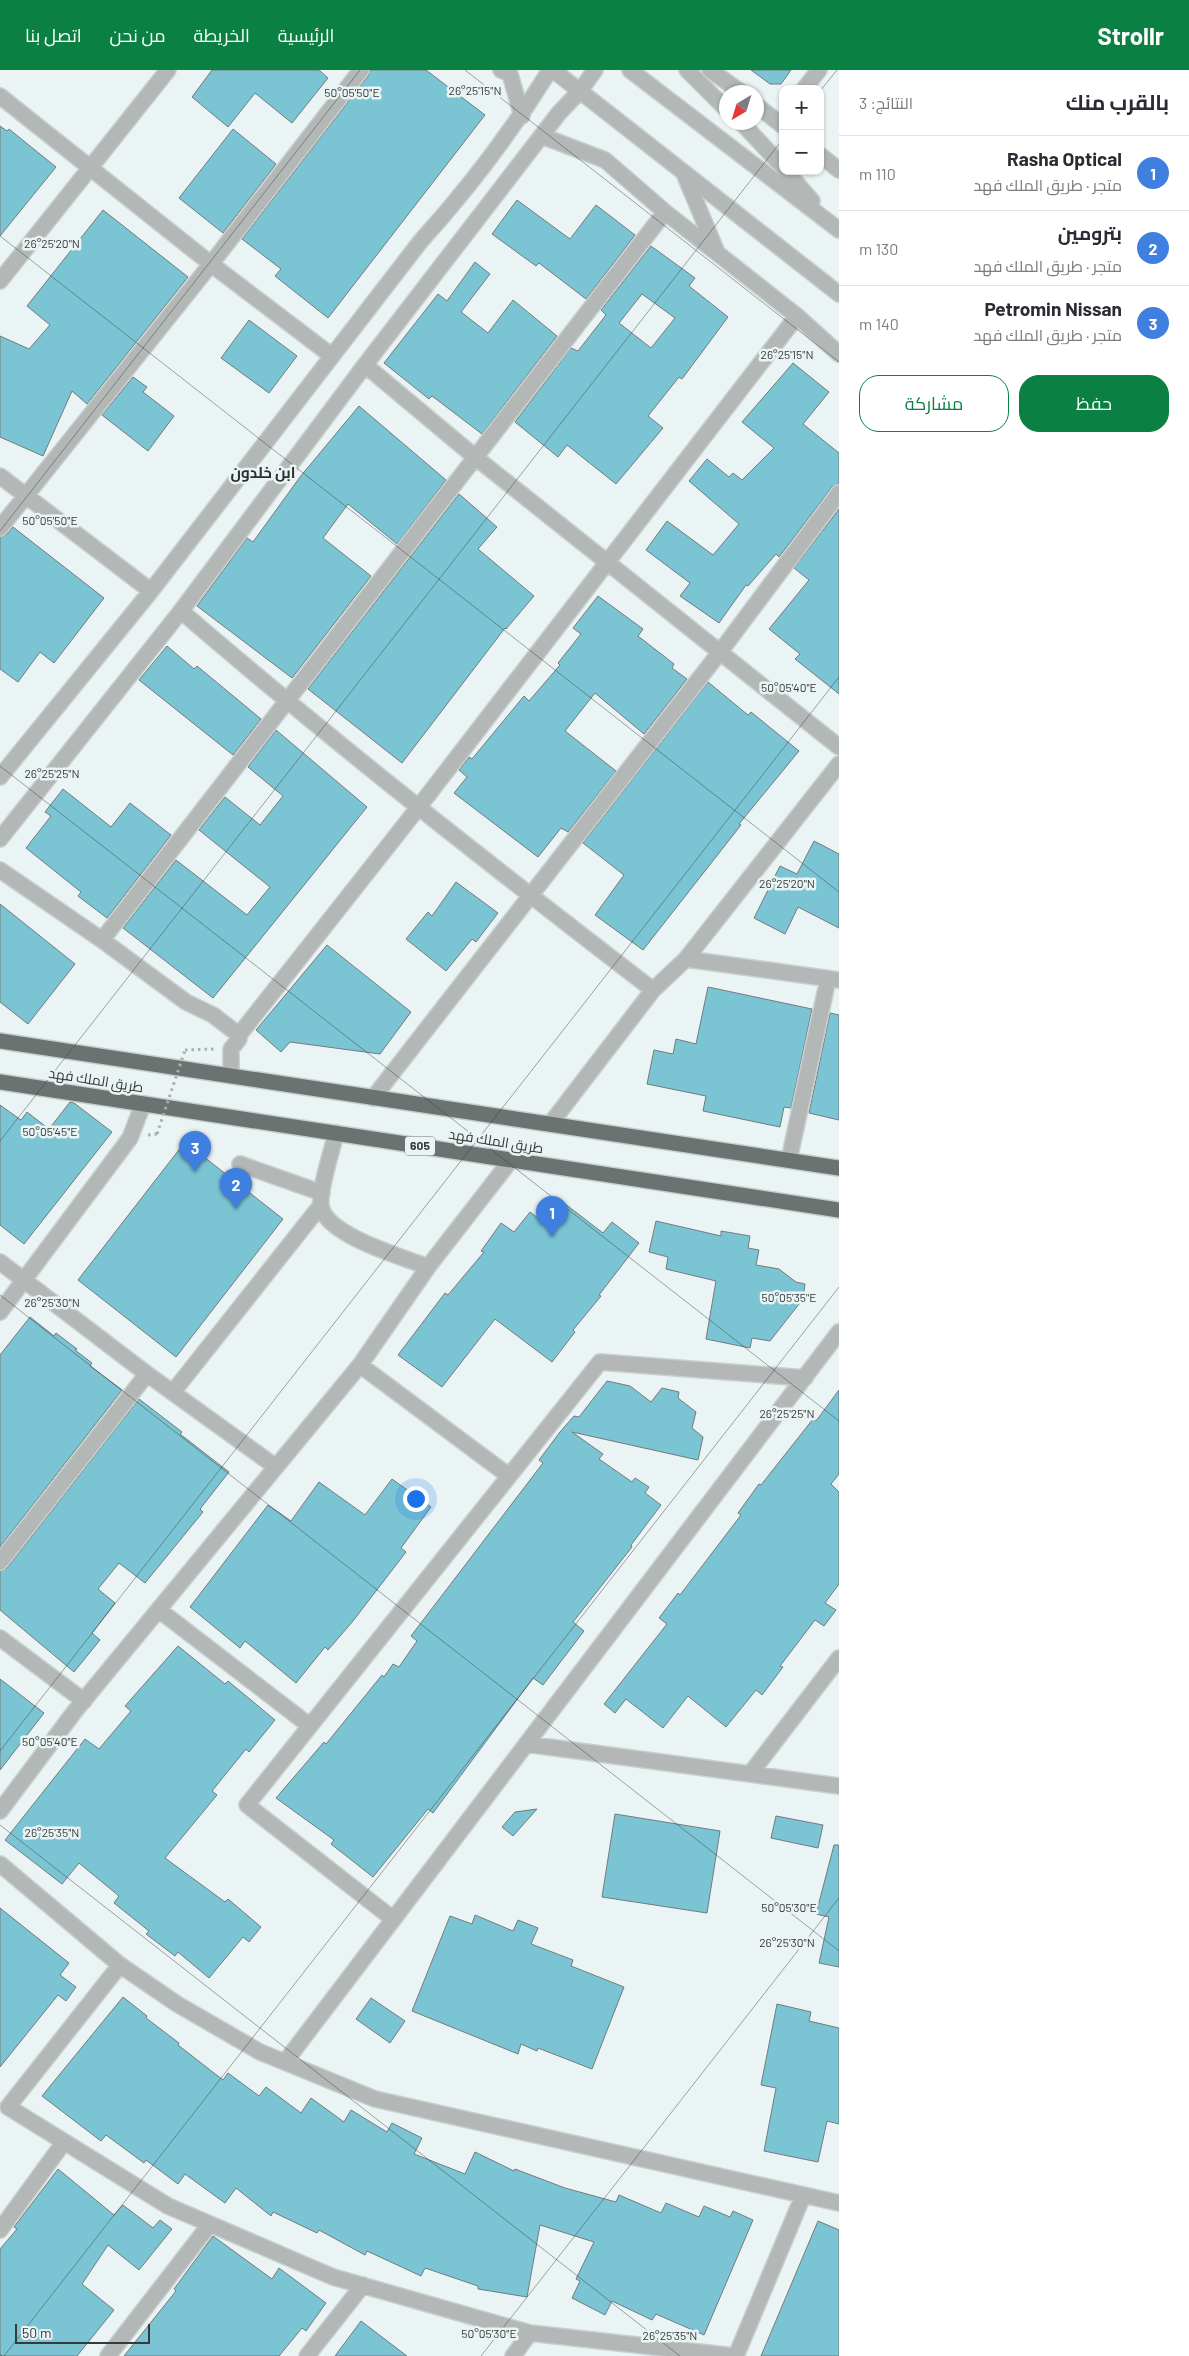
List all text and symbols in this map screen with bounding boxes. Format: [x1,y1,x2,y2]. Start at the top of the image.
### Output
text: Strollr [1097,21,1164,50]
text: اتصل بنا [25,24,82,46]
text: من نحن [110,24,166,46]
text: الخريطة [194,24,250,46]
text: الرئيسية [278,24,334,46]
text: 26°25'15"N [448,83,502,97]
text: 50°05'50"E [324,85,380,99]
north arrow [719,85,764,130]
map controls [779,85,824,175]
button: + [779,85,824,130]
text: بالقرب منك [1066,89,1169,114]
text: النتائج: 3 [859,93,913,112]
button: − [779,130,824,175]
text: Rasha Optical [1007,147,1122,170]
text: 110 m [859,164,896,183]
text: 1 [1150,164,1156,183]
text: متجر · طريق الملك فهد [974,175,1122,194]
text: بترومين [1058,221,1122,244]
text: 26°25'20"N [24,236,80,250]
text: 130 m [859,239,898,258]
text: 2 [1149,239,1157,258]
text: متجر · طريق الملك فهد [974,256,1122,275]
text: Petromin Nissan [984,297,1122,320]
text: 140 m [859,314,899,333]
text: 3 [1149,314,1157,333]
text: متجر · طريق الملك فهد [974,325,1122,344]
text: 26°25'15"N [760,347,814,361]
button: مشاركة [859,375,1009,432]
button: حفظ [1019,375,1169,432]
district label: ابن خلدون [231,463,295,482]
text: 50°05'50"E [22,513,78,527]
text: 50°05'40"E [761,680,817,694]
text: 26°25'25"N [24,766,80,780]
text: 26°25'20"N [759,876,815,890]
street label: طريق الملك فهد [47,1064,145,1096]
text: 50°05'45"E [22,1124,78,1138]
street label: طريق الملك فهد [447,1125,545,1157]
pin: 3 [179,1131,211,1172]
road number: 605 [405,1136,435,1156]
pin: 2 [220,1168,252,1209]
pin: 1 [536,1196,568,1237]
text: 50°05'35"E [762,1290,816,1304]
text: 26°25'30"N [24,1295,80,1309]
text: 26°25'25"N [759,1406,815,1420]
your location [403,1486,429,1512]
text: 50°05'40"E [22,1734,78,1748]
text: 26°25'35"N [25,1825,80,1839]
text: 50°05'30"E [761,1900,817,1914]
text: 26°25'30"N [759,1935,815,1949]
scale bar [15,2321,150,2344]
text: 50 m [22,2324,51,2341]
text: 50°05'30"E [461,2326,517,2340]
text: 26°25'35"N [643,2328,698,2342]

